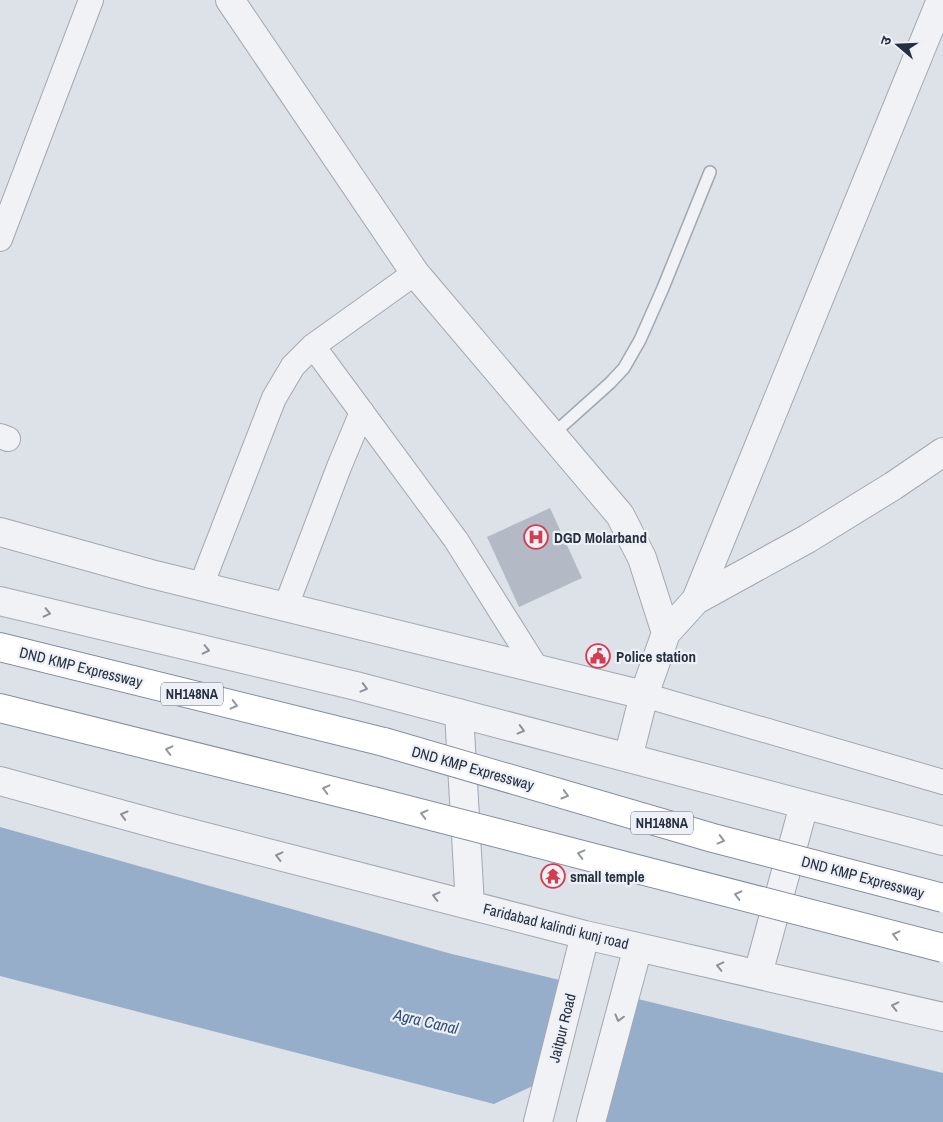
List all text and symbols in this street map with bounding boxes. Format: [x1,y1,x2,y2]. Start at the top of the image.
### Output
north arrow [873,20,923,70]
text: उ [876,33,896,48]
hospital icon: DGD Molarband [523,524,549,550]
place label: DGD Molarband [554,527,647,548]
one-way arrow [43,607,52,618]
street label: DND KMP Expressway [17,642,146,693]
public building icon: Police station [585,643,611,669]
one-way arrow [201,644,210,655]
place label: Police station [616,646,696,667]
road number: NH148NA [161,682,223,706]
one-way arrow [359,682,368,693]
one-way arrow [230,699,239,710]
one-way arrow [516,724,524,734]
street label: DND KMP Expressway [409,741,537,796]
one-way arrow [164,745,173,756]
one-way arrow [322,784,331,795]
one-way arrow [560,789,568,799]
one-way arrow [419,809,428,820]
one-way arrow [120,811,128,821]
road number: NH148NA [631,811,693,834]
one-way arrow [716,834,725,845]
one-way arrow [578,850,586,860]
one-way arrow [274,851,283,862]
street label: DND KMP Expressway [799,851,927,904]
temple icon: small temple [540,863,566,889]
place label: small temple [570,866,645,887]
one-way arrow [734,890,743,901]
one-way arrow [432,892,441,902]
street label: Faridabad kalindi kunj road [481,898,631,954]
one-way arrow [892,931,900,941]
one-way arrow [716,961,725,971]
street label: Jaitpur Road [543,991,581,1065]
one-way arrow [891,1001,900,1012]
water label: Agra Canal [391,1003,462,1039]
one-way arrow [615,1013,625,1022]

